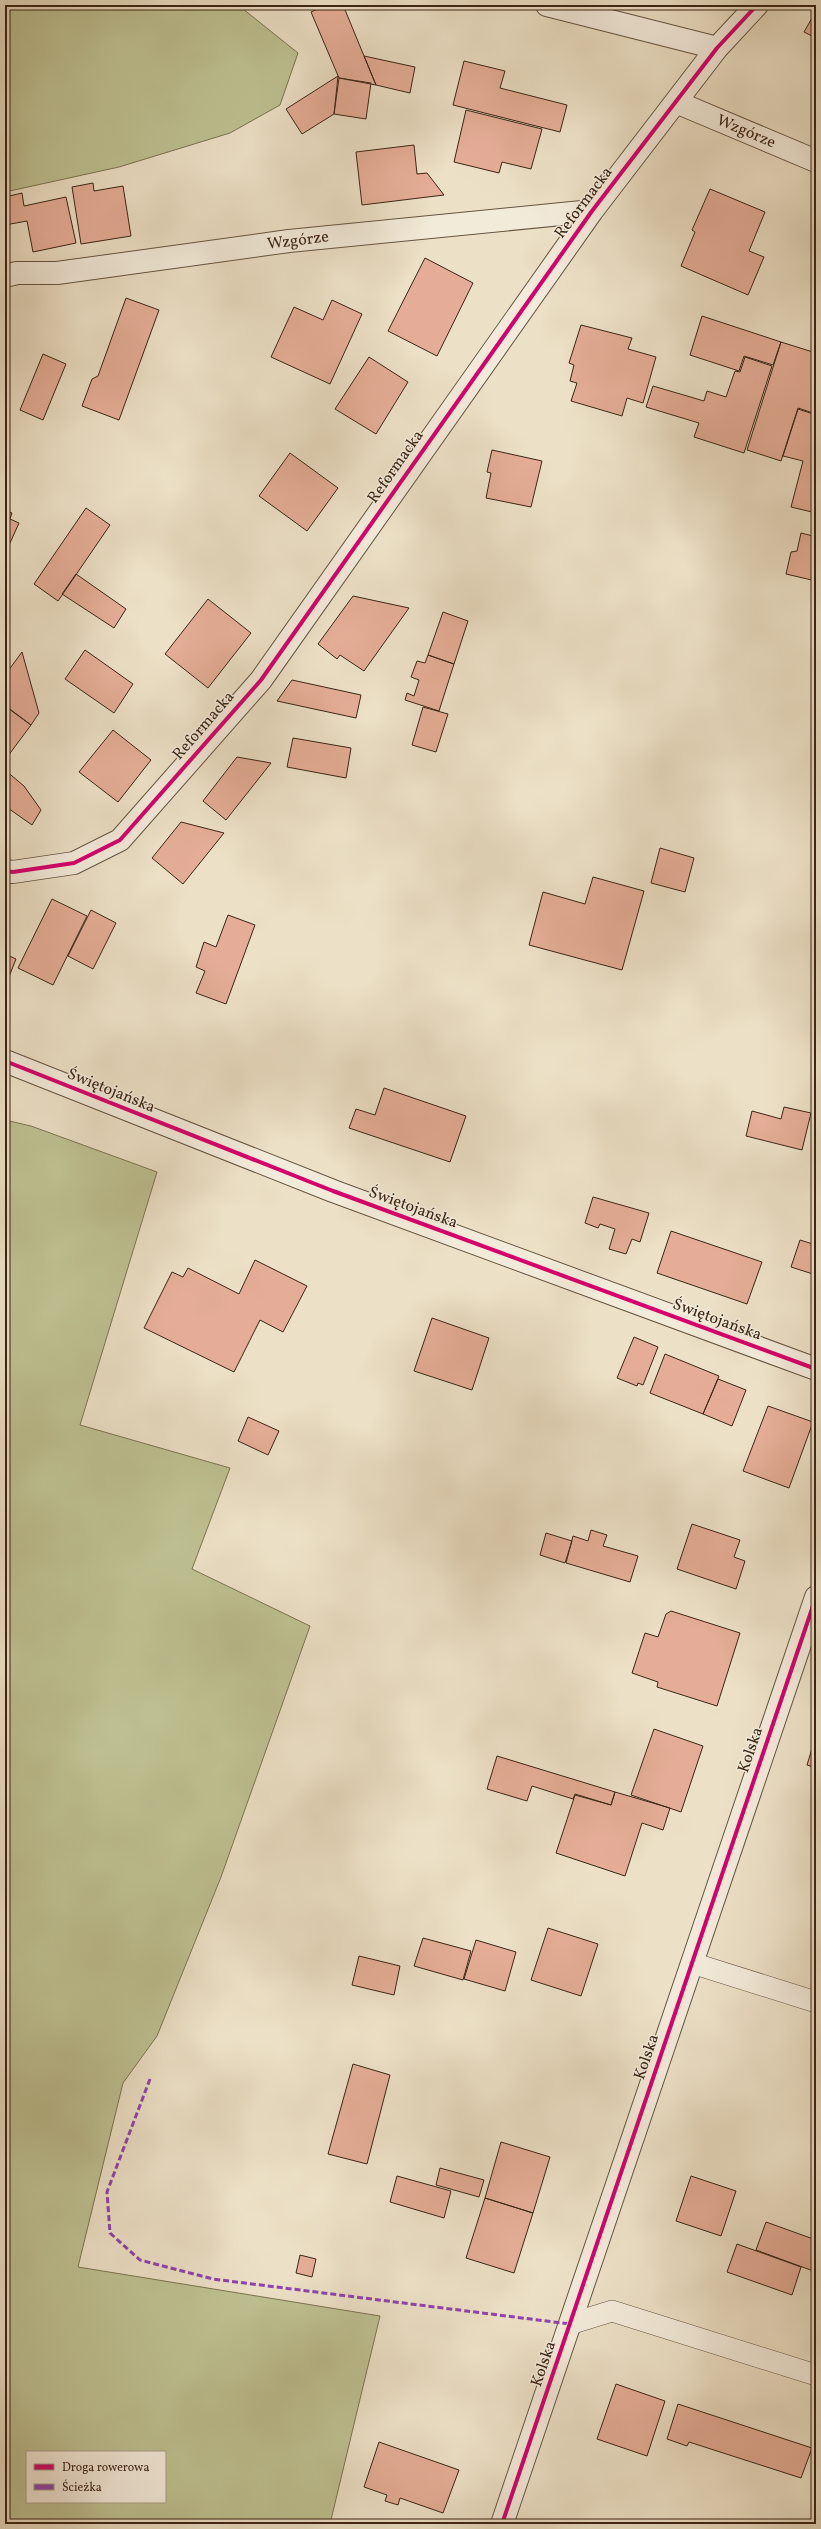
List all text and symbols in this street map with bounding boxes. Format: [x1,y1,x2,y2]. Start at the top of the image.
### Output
street label: Wzgórze [713,110,779,154]
street label: Reformacka [550,163,618,243]
street label: Wzgórze [266,226,330,256]
street label: Reformacka [363,426,429,508]
street label: Reformacka [168,687,240,765]
street label: Świętojańska [64,1063,158,1119]
street label: Świętojańska [365,1182,461,1234]
street label: Świętojańska [669,1294,765,1346]
street label: Kolska [733,1724,769,1776]
street label: Kolska [629,2031,665,2083]
street label: Kolska [526,2338,562,2390]
legend [26,2451,166,2503]
text: Droga rowerowa [62,2460,149,2476]
text: Ścieżka [62,2479,102,2496]

